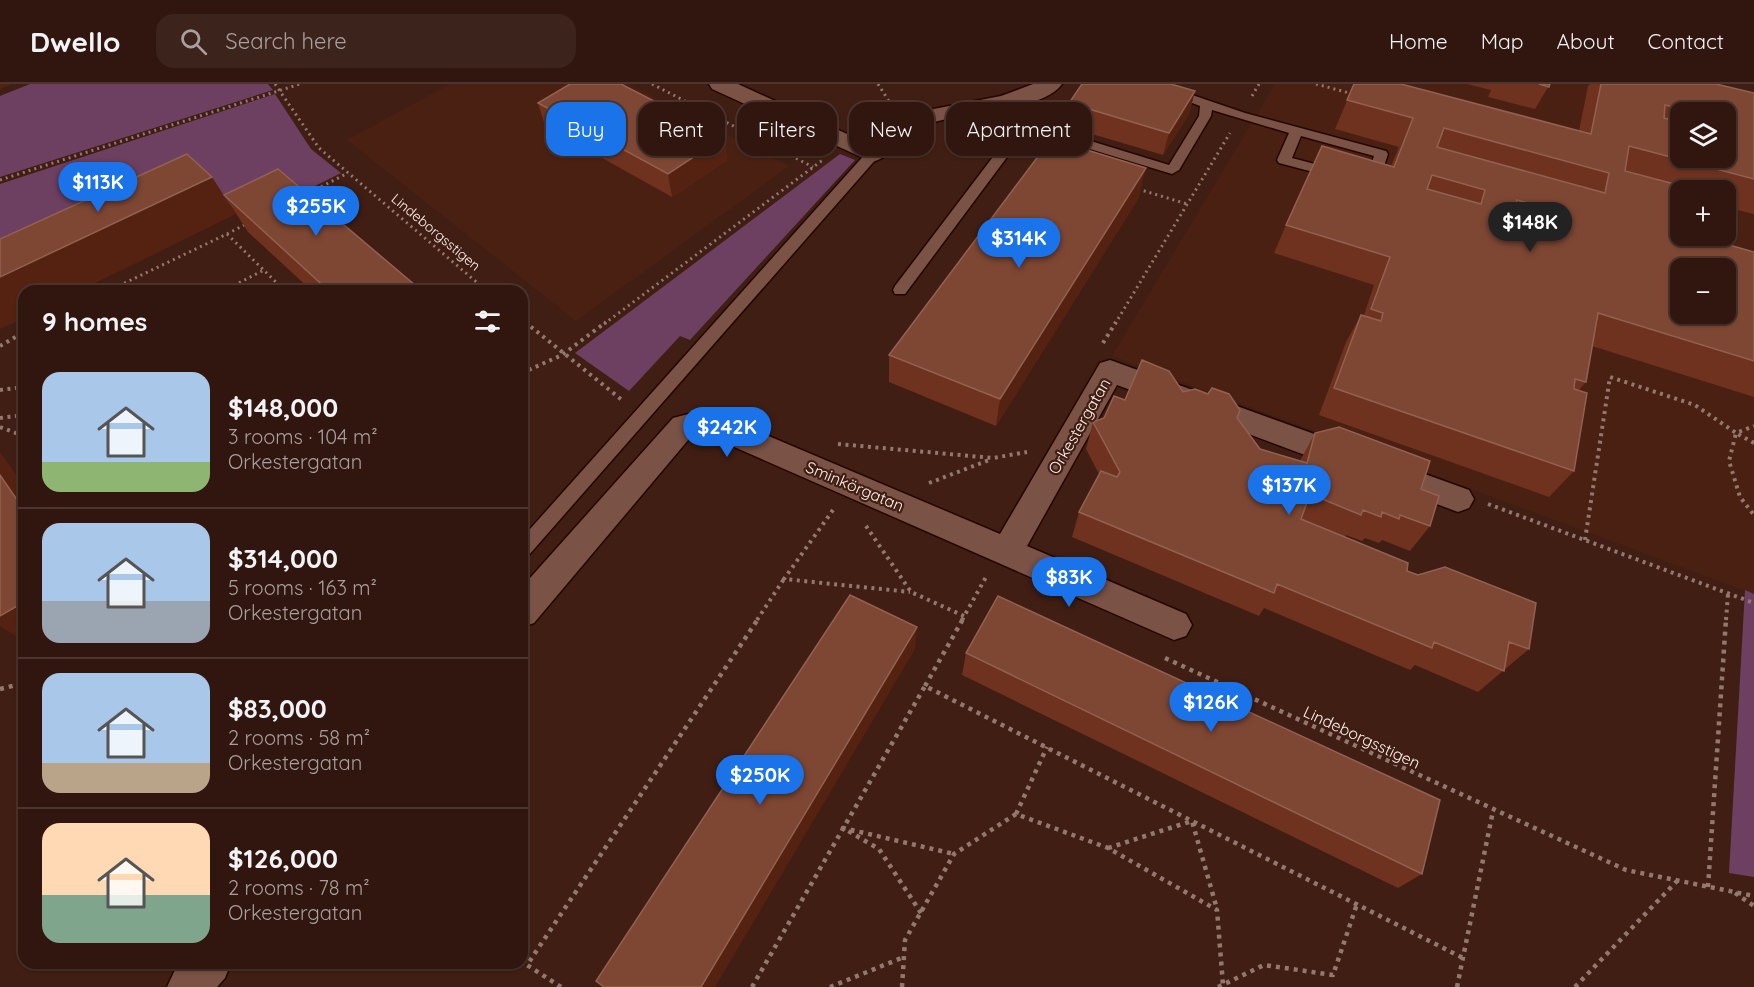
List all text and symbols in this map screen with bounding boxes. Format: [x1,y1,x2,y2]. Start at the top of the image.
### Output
search box [156,14,576,68]
text: Dwello [30,24,120,59]
icon: search [177,25,210,58]
text: Search here [225,27,347,55]
text: Home [1389,28,1448,54]
text: Map [1481,28,1524,54]
text: About [1557,28,1615,54]
text: Contact [1648,28,1724,54]
chip: Buy [546,102,626,156]
chip: Rent [638,102,725,156]
chip: Filters [737,102,837,156]
chip: New [849,102,934,156]
chip: Apartment [946,102,1092,156]
map controls [1670,102,1736,324]
button: layers [1670,102,1736,168]
pin: $113K [56,162,140,213]
text: $113K [72,169,124,194]
button: + [1670,180,1736,246]
pin: $255K [274,186,358,237]
street label: Lindeborgsstigen [388,189,484,275]
text: $255K [286,193,346,218]
pin: $148K [1488,202,1572,253]
text: $148K [1502,209,1558,234]
pin: $314K [977,218,1061,269]
text: $314K [991,225,1047,250]
button: − [1670,258,1736,324]
text: 9 homes [42,305,147,338]
icon: filters [471,305,504,338]
street label: Orkestergatan [1043,374,1115,478]
text: $148,000 [228,391,338,424]
icon: home [90,396,162,468]
pin: $242K [685,407,769,458]
text: $242K [697,414,757,439]
text: 3 rooms · 104 m² [228,424,378,449]
text: Orkestergatan [228,449,362,474]
street label: Sminkörgatan [803,456,907,516]
pin: $137K [1247,465,1331,516]
text: $137K [1262,472,1316,497]
text: $314,000 [228,542,338,575]
icon: home [90,547,162,619]
pin: $83K [1033,557,1105,608]
text: $83K [1046,564,1092,589]
text: 5 rooms · 163 m² [228,575,377,600]
text: Orkestergatan [228,600,362,625]
pin: $126K [1169,682,1253,733]
text: $126K [1183,689,1239,714]
text: $83,000 [228,692,327,725]
icon: home [90,697,162,769]
street label: Lindeborgsstigen [1300,701,1424,773]
text: 2 rooms · 58 m² [228,725,370,750]
text: Orkestergatan [228,750,362,775]
pin: $250K [718,755,802,806]
text: $250K [730,762,790,787]
text: $126,000 [228,842,338,875]
icon: home [90,847,162,919]
text: 2 rooms · 78 m² [228,875,370,900]
text: Orkestergatan [228,900,362,925]

